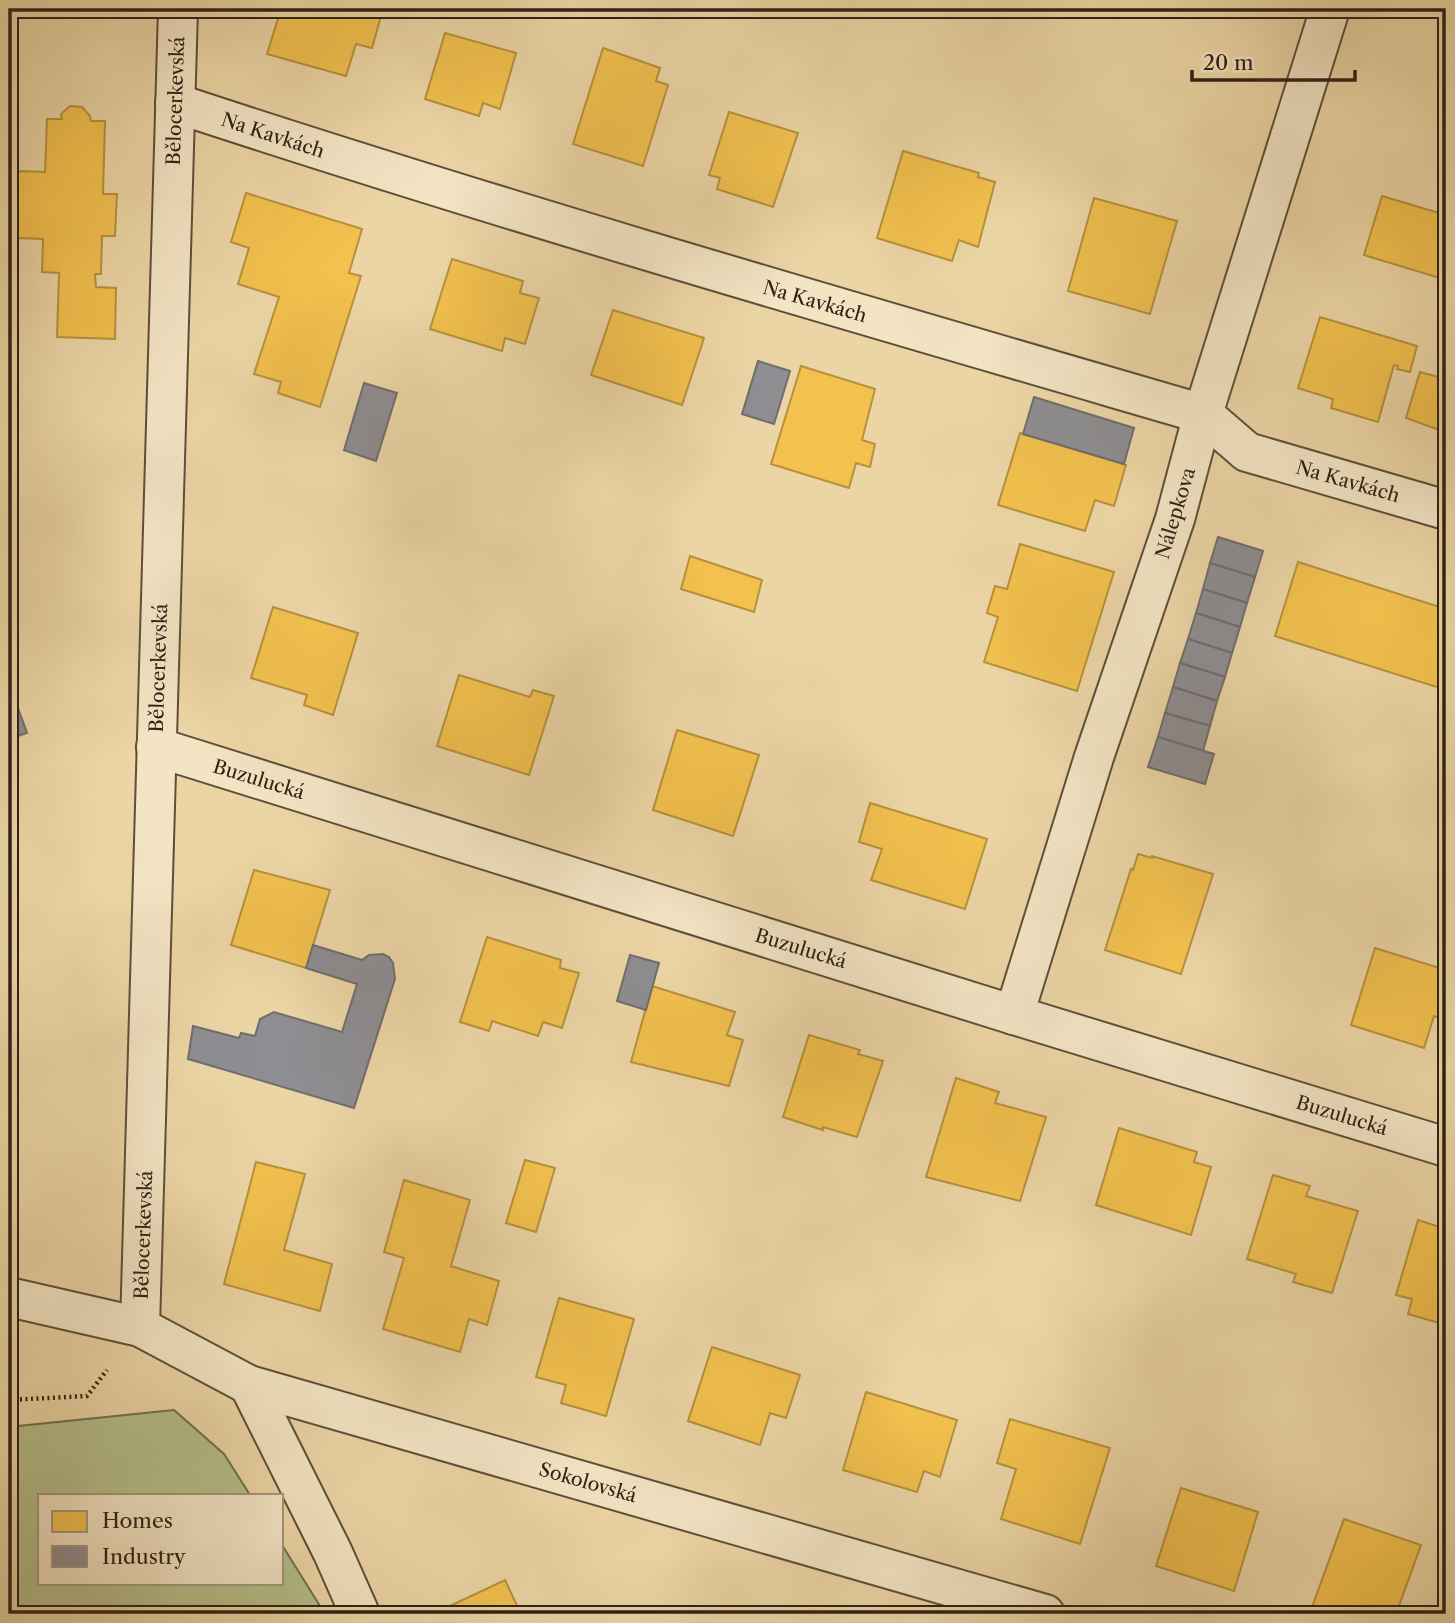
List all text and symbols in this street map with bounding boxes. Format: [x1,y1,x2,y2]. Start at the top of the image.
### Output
street label: Bělocerkevská [162,36,189,166]
scale bar [1192,38,1355,82]
text: 20 m [1203,50,1254,75]
street label: Na Kavkách [218,108,327,163]
street label: Na Kavkách [760,276,870,327]
street label: Na Kavkách [1293,456,1403,507]
street label: Nálepkova [1151,465,1200,562]
street label: Bělocerkevská [145,603,172,733]
street label: Buzulucká [210,755,307,804]
street label: Buzulucká [752,924,849,973]
street label: Buzulucká [1293,1091,1390,1140]
street label: Bělocerkevská [130,1170,157,1300]
street label: Sokolovská [536,1458,639,1507]
legend [38,1494,284,1584]
text: Homes [102,1508,173,1533]
text: Industry [102,1544,186,1569]

